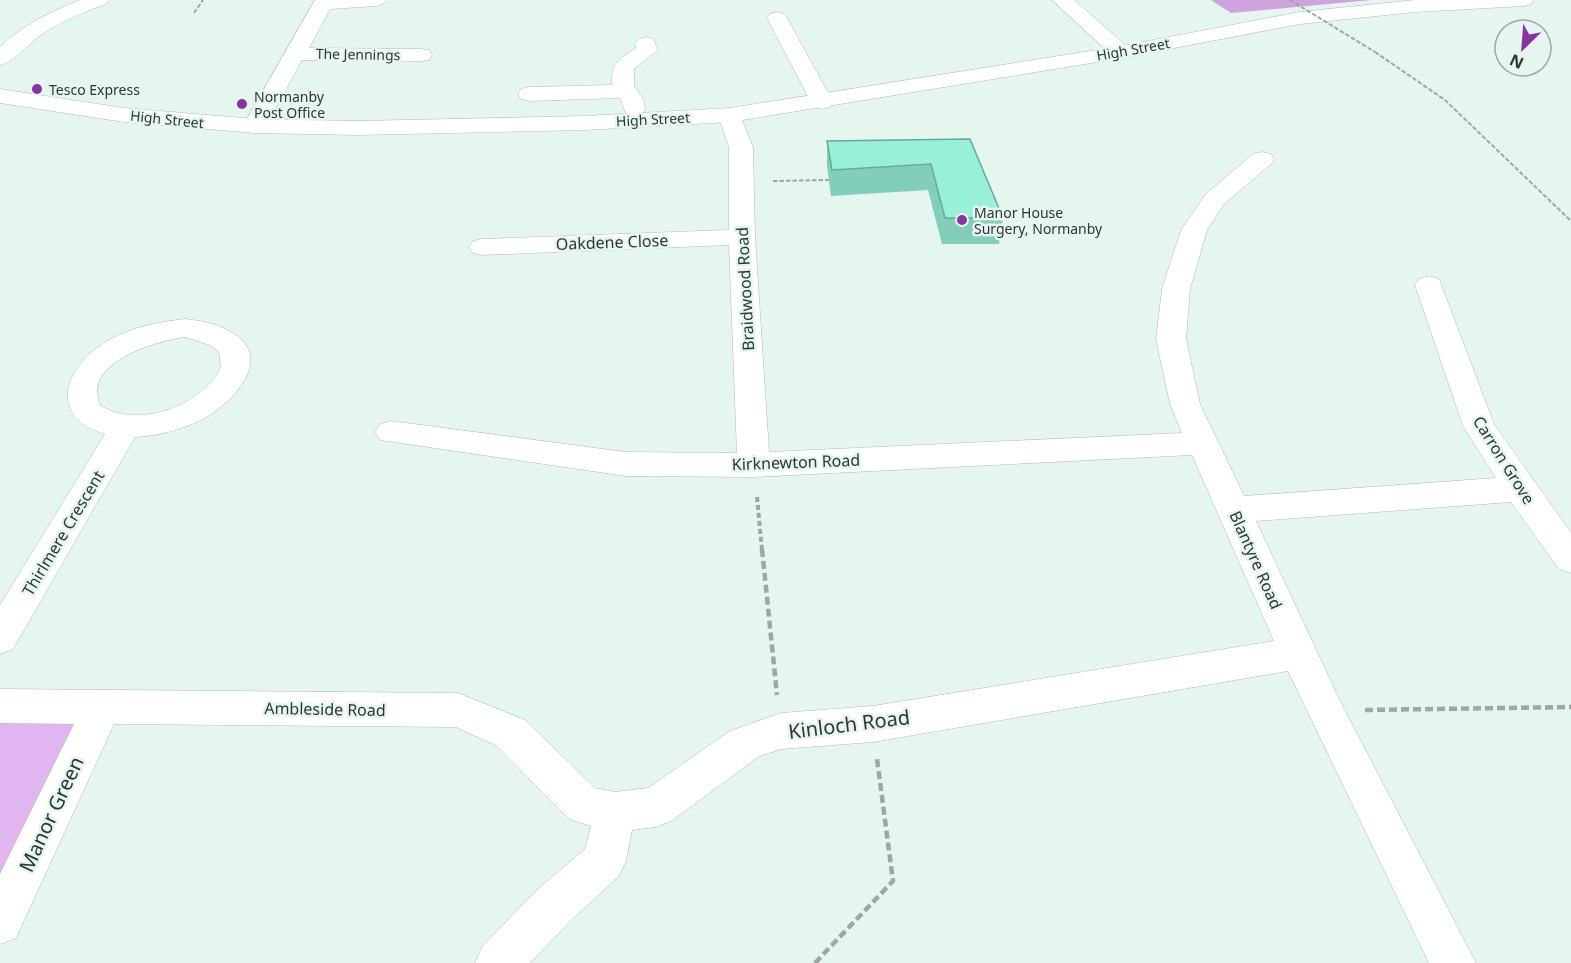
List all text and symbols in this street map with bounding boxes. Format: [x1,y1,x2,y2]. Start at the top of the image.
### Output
north arrow [1493,18,1553,78]
street label: High Street [1095,33,1171,65]
street label: The Jennings [316,44,401,64]
text: N [1506,49,1527,74]
place label: Tesco Express [49,80,140,99]
marker: Tesco Express [30,82,44,96]
place label: Normanby Post Office [254,87,325,122]
marker: Normanby Post Office [235,97,249,111]
street label: High Street [129,106,205,132]
street label: High Street [616,108,690,130]
place label: Manor House Surgery, Normanby [974,203,1103,238]
marker: Manor House Surgery, Normanby [955,213,969,227]
street label: Braidwood Road [731,226,759,352]
street label: Oakdene Close [555,229,669,255]
street label: Carron Grove [1468,412,1540,508]
street label: Kirknewton Road [731,449,861,475]
street label: Thirlmere Crescent [17,466,109,600]
street label: Blantyre Road [1225,507,1287,613]
street label: Ambleside Road [264,697,386,721]
street label: Kinloch Road [787,703,911,745]
street label: Manor Green [12,752,90,876]

